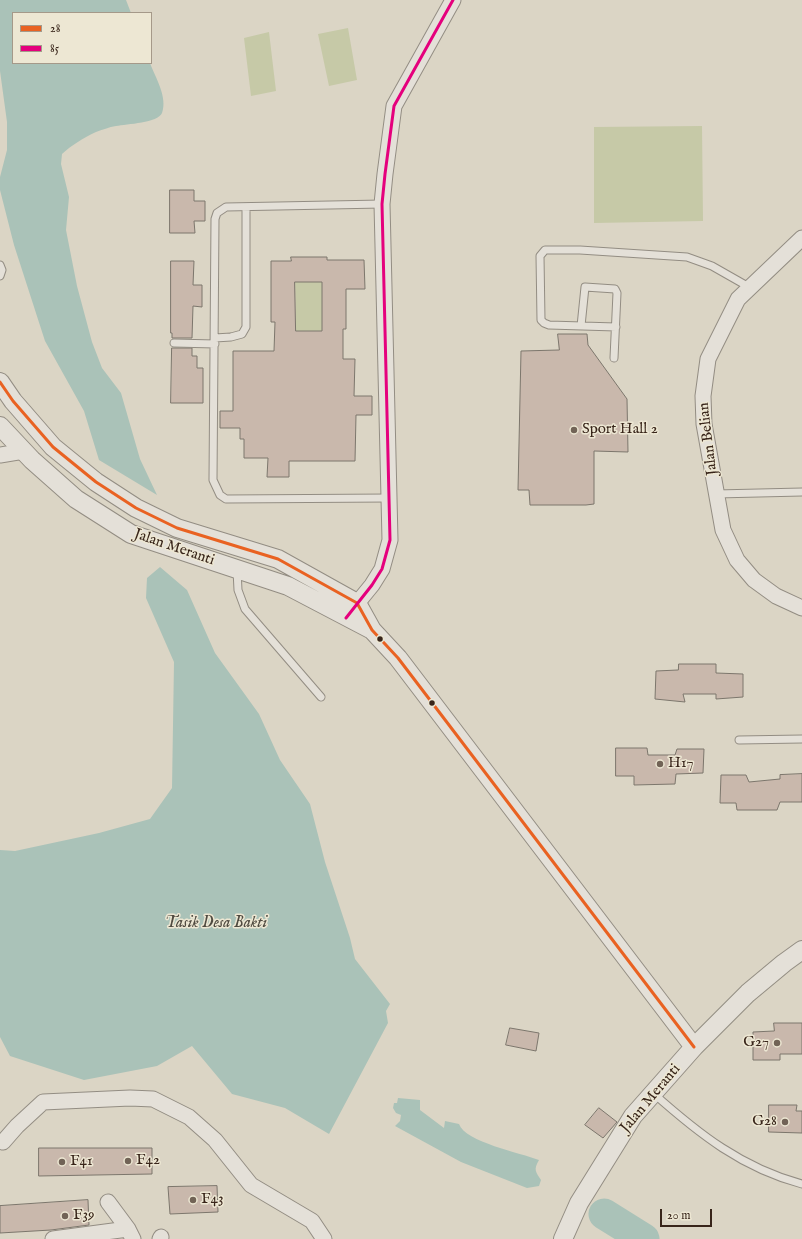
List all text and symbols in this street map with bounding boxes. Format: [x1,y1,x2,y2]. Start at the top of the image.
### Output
legend [12,12,152,64]
text: 28 [50,21,60,36]
text: 85 [50,41,59,56]
street label: Jalan Belian [696,401,722,477]
place label: Sport Hall 2 [582,421,658,439]
marker: Sport Hall 2 [569,425,579,435]
street label: Jalan Meranti [131,526,217,570]
unlabelled marker [375,634,385,644]
unlabelled marker [427,698,437,708]
place label: H17 [668,755,693,773]
marker: H17 [655,759,665,769]
water label: Tasik Desa Bakti [165,914,267,934]
place label: G27 [743,1034,769,1052]
marker: G27 [772,1038,782,1048]
street label: Jalan Meranti [617,1061,685,1137]
place label: G28 [752,1113,777,1131]
marker: G28 [780,1117,790,1127]
place label: F42 [136,1152,160,1170]
place label: F41 [70,1153,92,1171]
marker: F42 [123,1156,133,1166]
marker: F41 [57,1157,67,1167]
place label: F43 [201,1191,223,1209]
marker: F43 [188,1195,198,1205]
scale bar [662,1201,714,1227]
place label: F39 [73,1207,95,1225]
text: 20 m [667,1208,690,1223]
marker: F39 [60,1211,70,1221]

